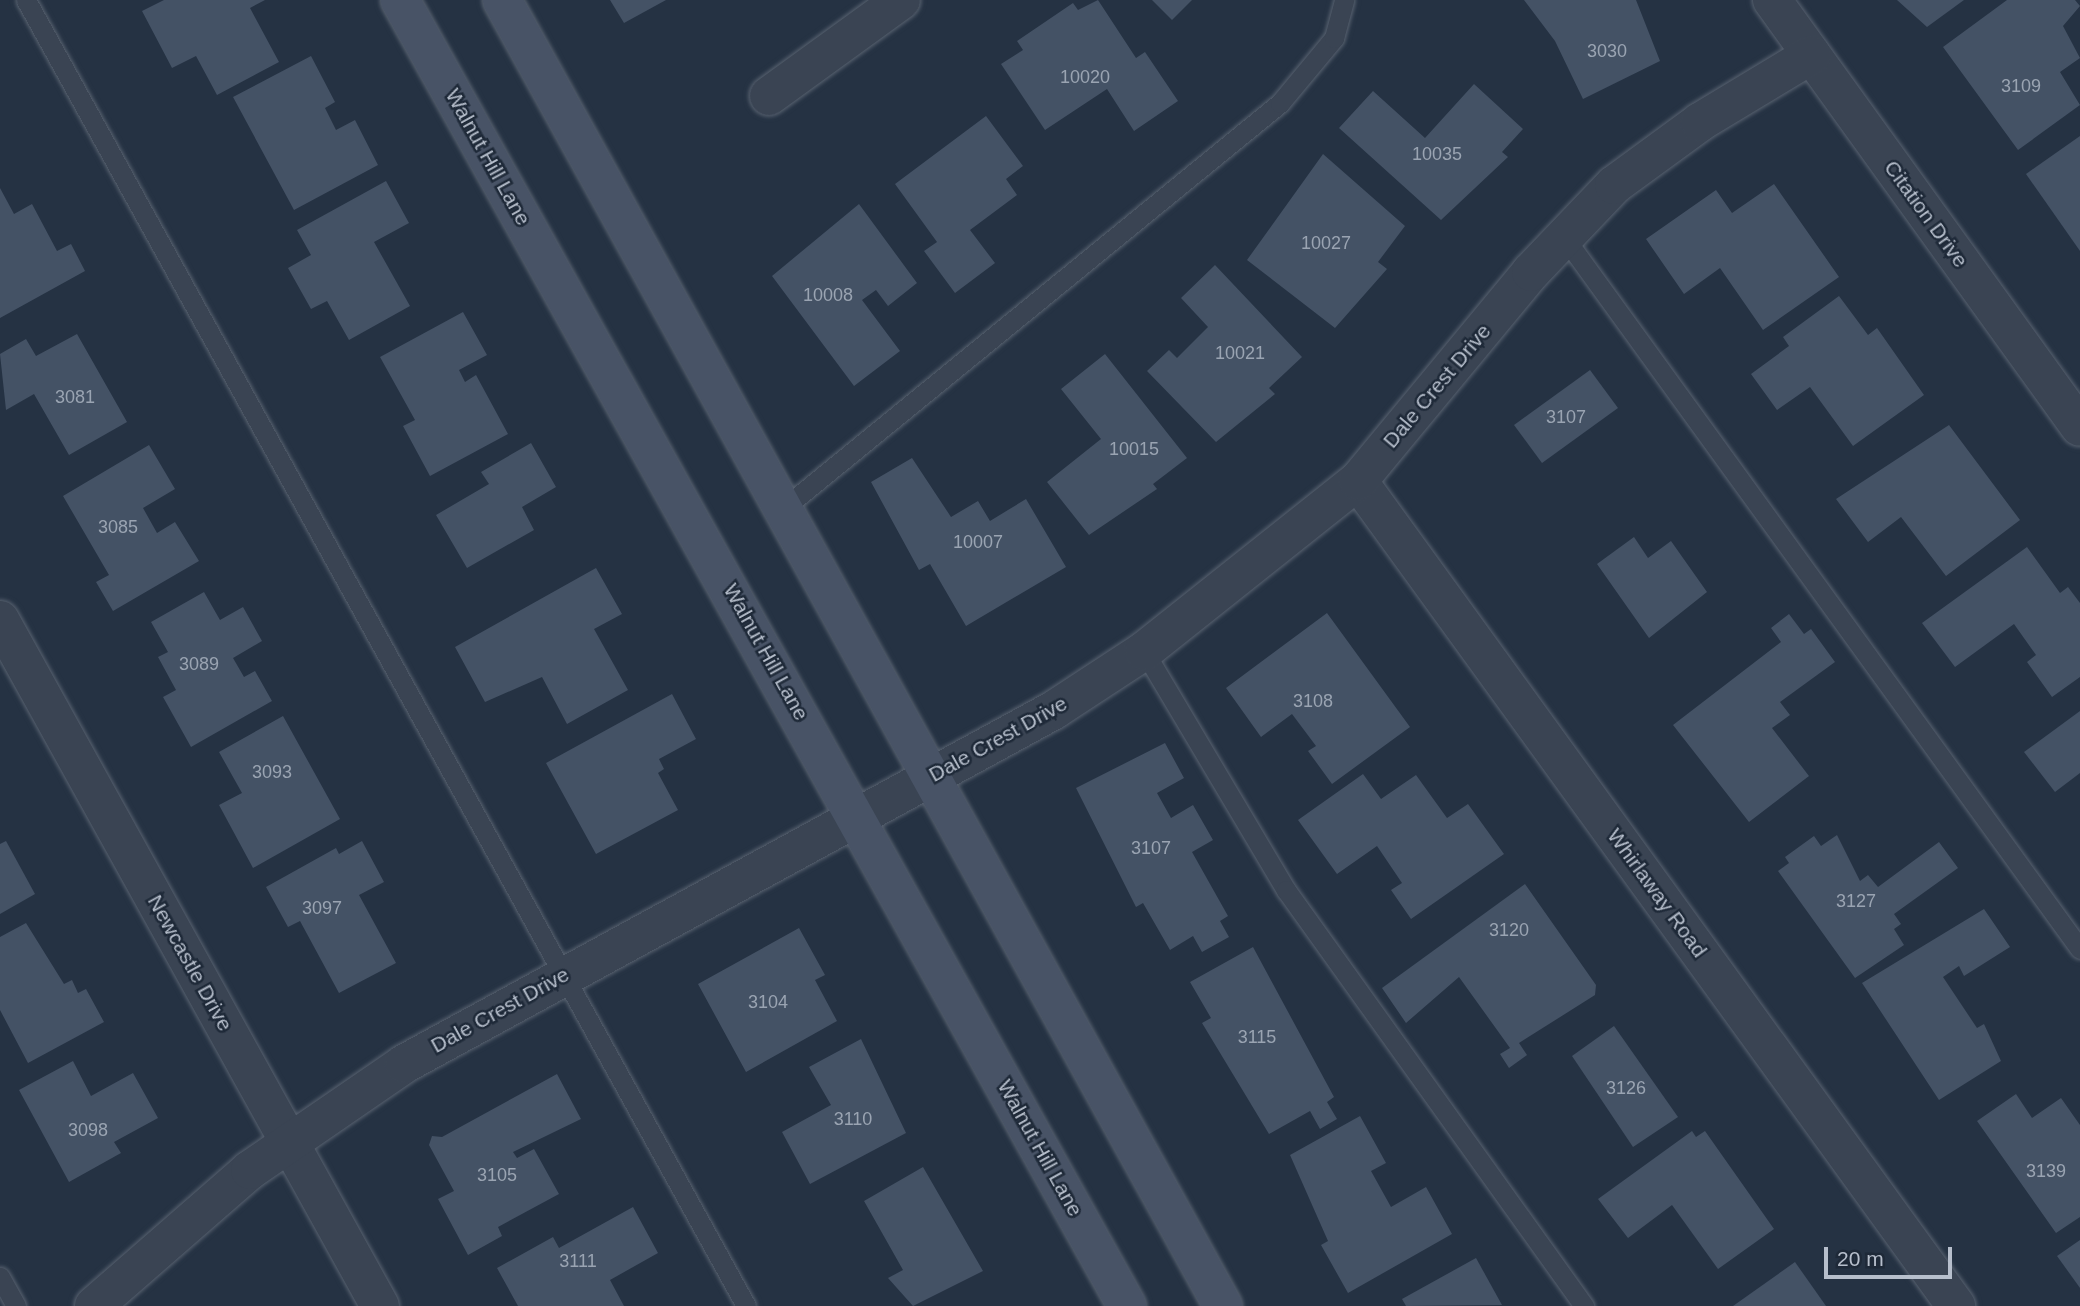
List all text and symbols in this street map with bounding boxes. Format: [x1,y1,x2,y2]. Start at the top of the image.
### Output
house number: 3030 [1587,40,1627,62]
house number: 10020 [1060,66,1110,88]
house number: 3109 [2001,75,2041,97]
street label: Walnut Hill Lane [440,84,536,230]
house number: 10035 [1412,143,1462,165]
street label: Citation Drive [1879,156,1973,272]
house number: 10027 [1301,232,1351,254]
house number: 10008 [803,284,853,306]
street label: Dale Crest Drive [1378,319,1496,453]
house number: 10021 [1215,342,1265,364]
house number: 3081 [55,386,95,408]
house number: 3107 [1546,406,1586,428]
house number: 10015 [1109,438,1159,460]
house number: 3085 [98,516,138,538]
house number: 10007 [953,531,1003,553]
street label: Walnut Hill Lane [718,579,814,725]
house number: 3089 [179,653,219,675]
house number: 3108 [1293,690,1333,712]
street label: Dale Crest Drive [925,691,1071,787]
house number: 3093 [252,761,292,783]
street label: Whirlaway Road [1602,824,1712,962]
house number: 3107 [1131,837,1171,859]
house number: 3127 [1836,890,1876,912]
street label: Newcastle Drive [142,891,238,1035]
house number: 3097 [302,897,342,919]
house number: 3120 [1489,919,1529,941]
street label: Dale Crest Drive [427,962,573,1058]
house number: 3104 [748,991,788,1013]
house number: 3115 [1238,1026,1276,1048]
street label: Walnut Hill Lane [992,1075,1088,1221]
house number: 3126 [1606,1077,1646,1099]
house number: 3110 [834,1108,872,1130]
house number: 3098 [68,1119,108,1141]
house number: 3139 [2026,1160,2066,1182]
house number: 3105 [477,1164,517,1186]
scale bar [1828,1232,1956,1276]
text: 20 m [1837,1247,1884,1270]
house number: 3111 [559,1250,597,1272]

